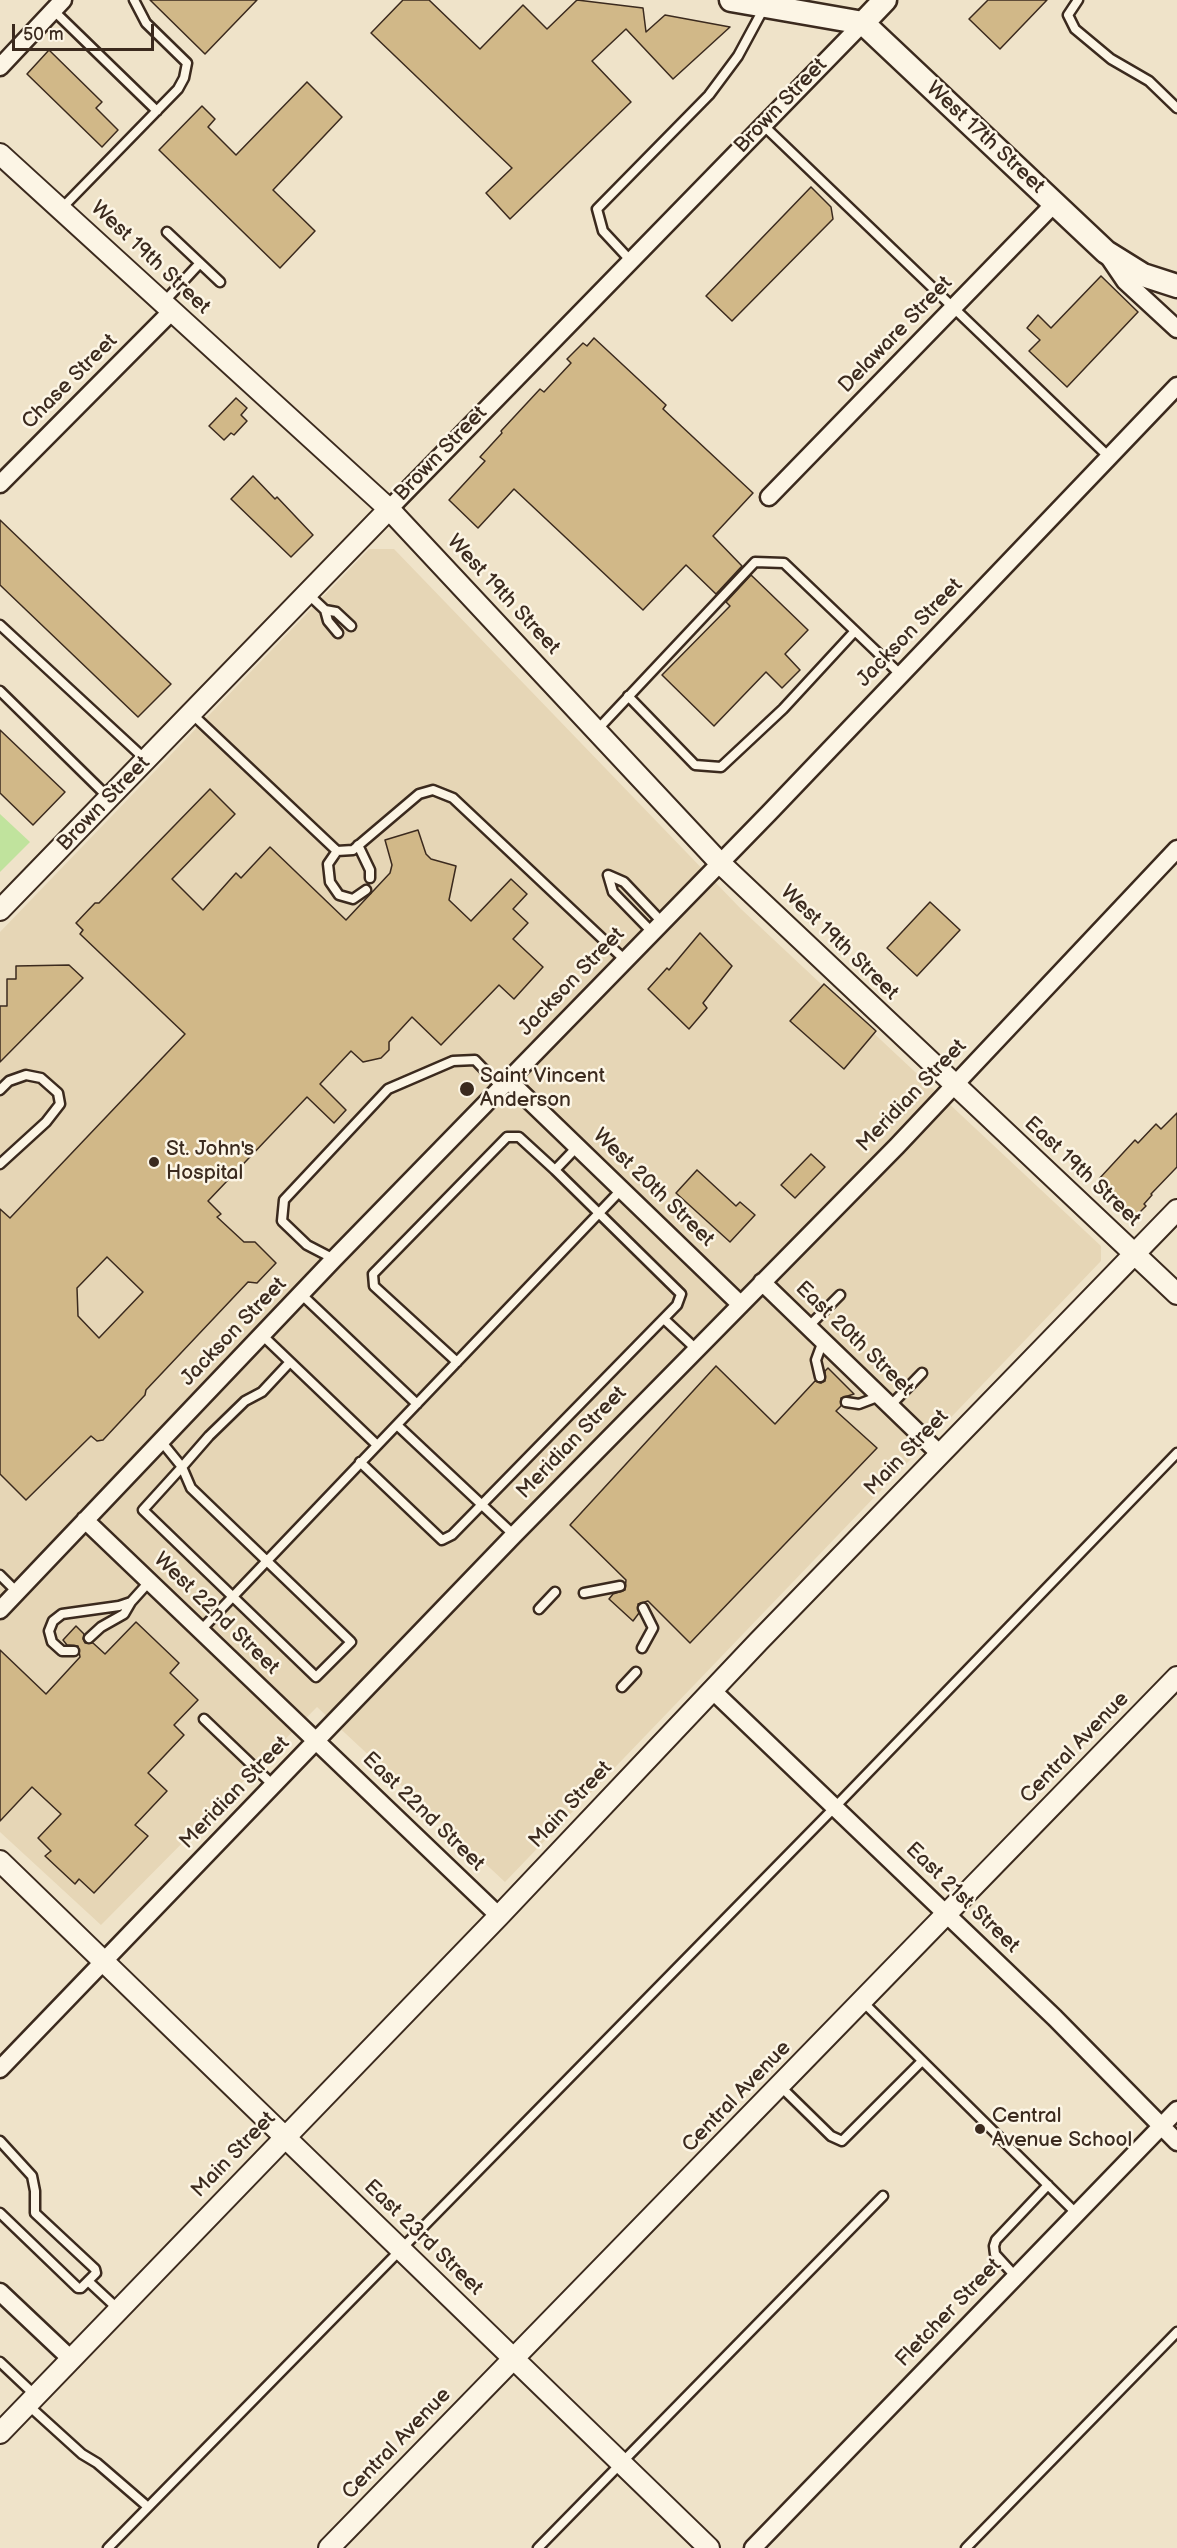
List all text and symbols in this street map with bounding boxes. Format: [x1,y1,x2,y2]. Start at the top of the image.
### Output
scale bar [15,12,158,50]
text: 50 m [23,24,64,45]
street label: Brown Street [729,53,833,159]
street label: West 17th Street [921,77,1049,199]
street label: West 19th Street [85,196,215,320]
street label: Delaware Street [834,271,958,399]
street label: Chase Street [17,329,123,435]
street label: Brown Street [389,401,493,507]
street label: West 19th Street [441,530,565,660]
street label: Jackson Street [852,573,968,693]
street label: Brown Street [52,751,156,857]
street label: West 19th Street [775,880,903,1006]
street label: Jackson Street [514,922,630,1042]
street label: Meridian Street [852,1034,972,1158]
place label: Saint Vincent Anderson [480,1064,605,1114]
marker: Saint Vincent Anderson [458,1080,476,1098]
street label: East 19th Street [1019,1112,1145,1232]
street label: West 20th Street [587,1124,719,1252]
place label: St. John's Hospital [166,1137,254,1187]
marker: St. John's Hospital [147,1155,161,1169]
street label: Jackson Street [176,1272,292,1392]
street label: East 20th Street [790,1276,918,1402]
street label: Meridian Street [512,1381,632,1505]
street label: Main Street [860,1405,954,1501]
street label: West 22nd Street [148,1548,284,1680]
street label: Central Avenue [1015,1687,1135,1809]
street label: Meridian Street [175,1731,295,1855]
street label: East 22nd Street [357,1747,489,1877]
street label: Main Street [524,1756,618,1854]
street label: East 21st Street [900,1837,1024,1959]
street label: Central Avenue [677,2036,797,2158]
place label: Central Avenue School [992,2104,1132,2154]
street label: Main Street [187,2107,281,2203]
marker: Central Avenue School [973,2122,987,2136]
street label: East 23rd Street [358,2175,488,2301]
street label: Fletcher Street [891,2253,1007,2373]
street label: Central Avenue [337,2383,457,2505]

